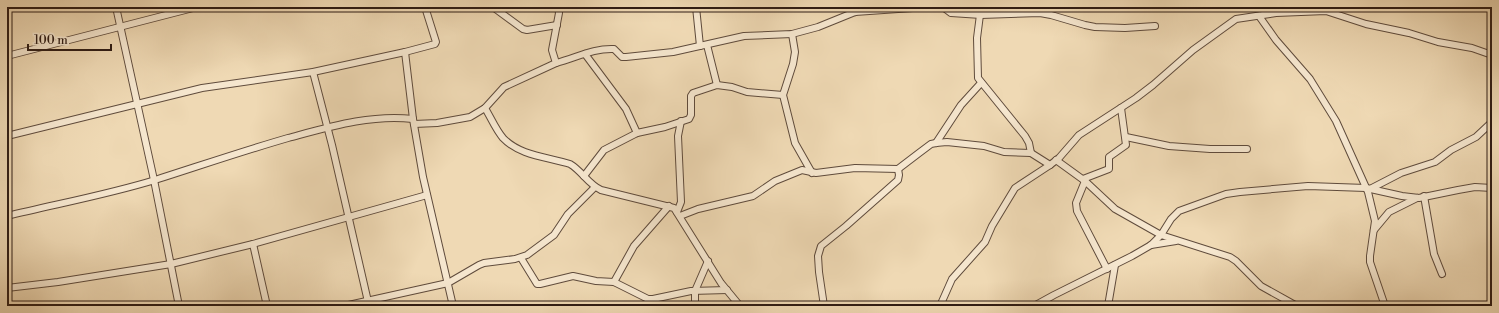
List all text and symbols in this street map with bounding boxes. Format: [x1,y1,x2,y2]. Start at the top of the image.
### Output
scale bar [28,26,111,52]
text: 100 m [34,33,68,48]

